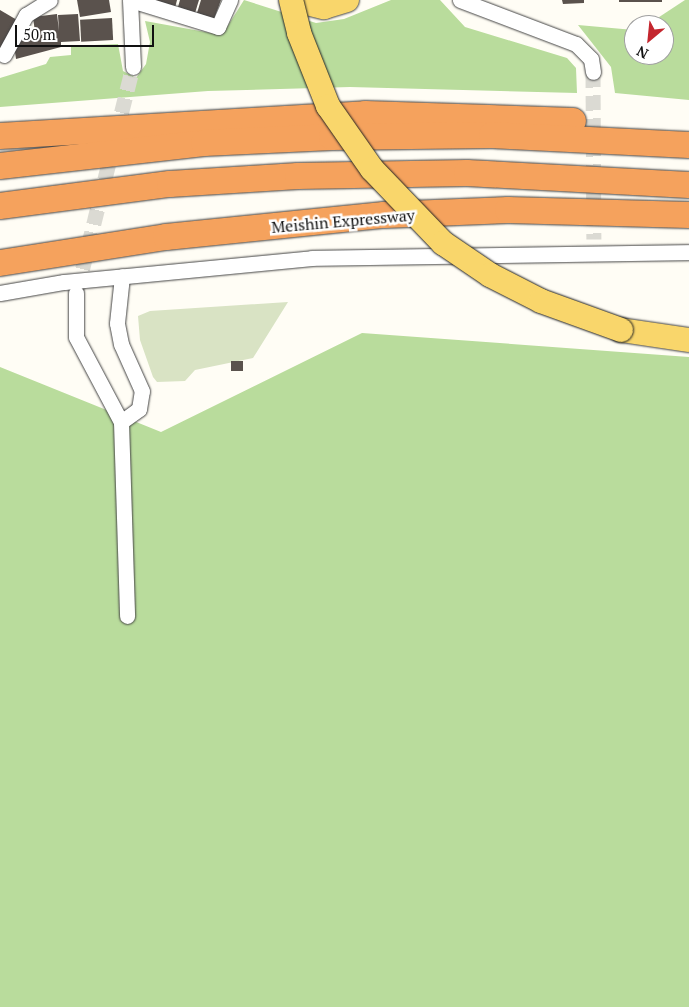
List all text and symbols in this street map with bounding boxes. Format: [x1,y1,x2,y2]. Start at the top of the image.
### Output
scale bar [18,15,156,47]
north arrow [624,15,674,65]
text: 50 m [23,24,56,44]
text: N [633,42,651,64]
street label: Meishin Expressway [271,205,415,237]

